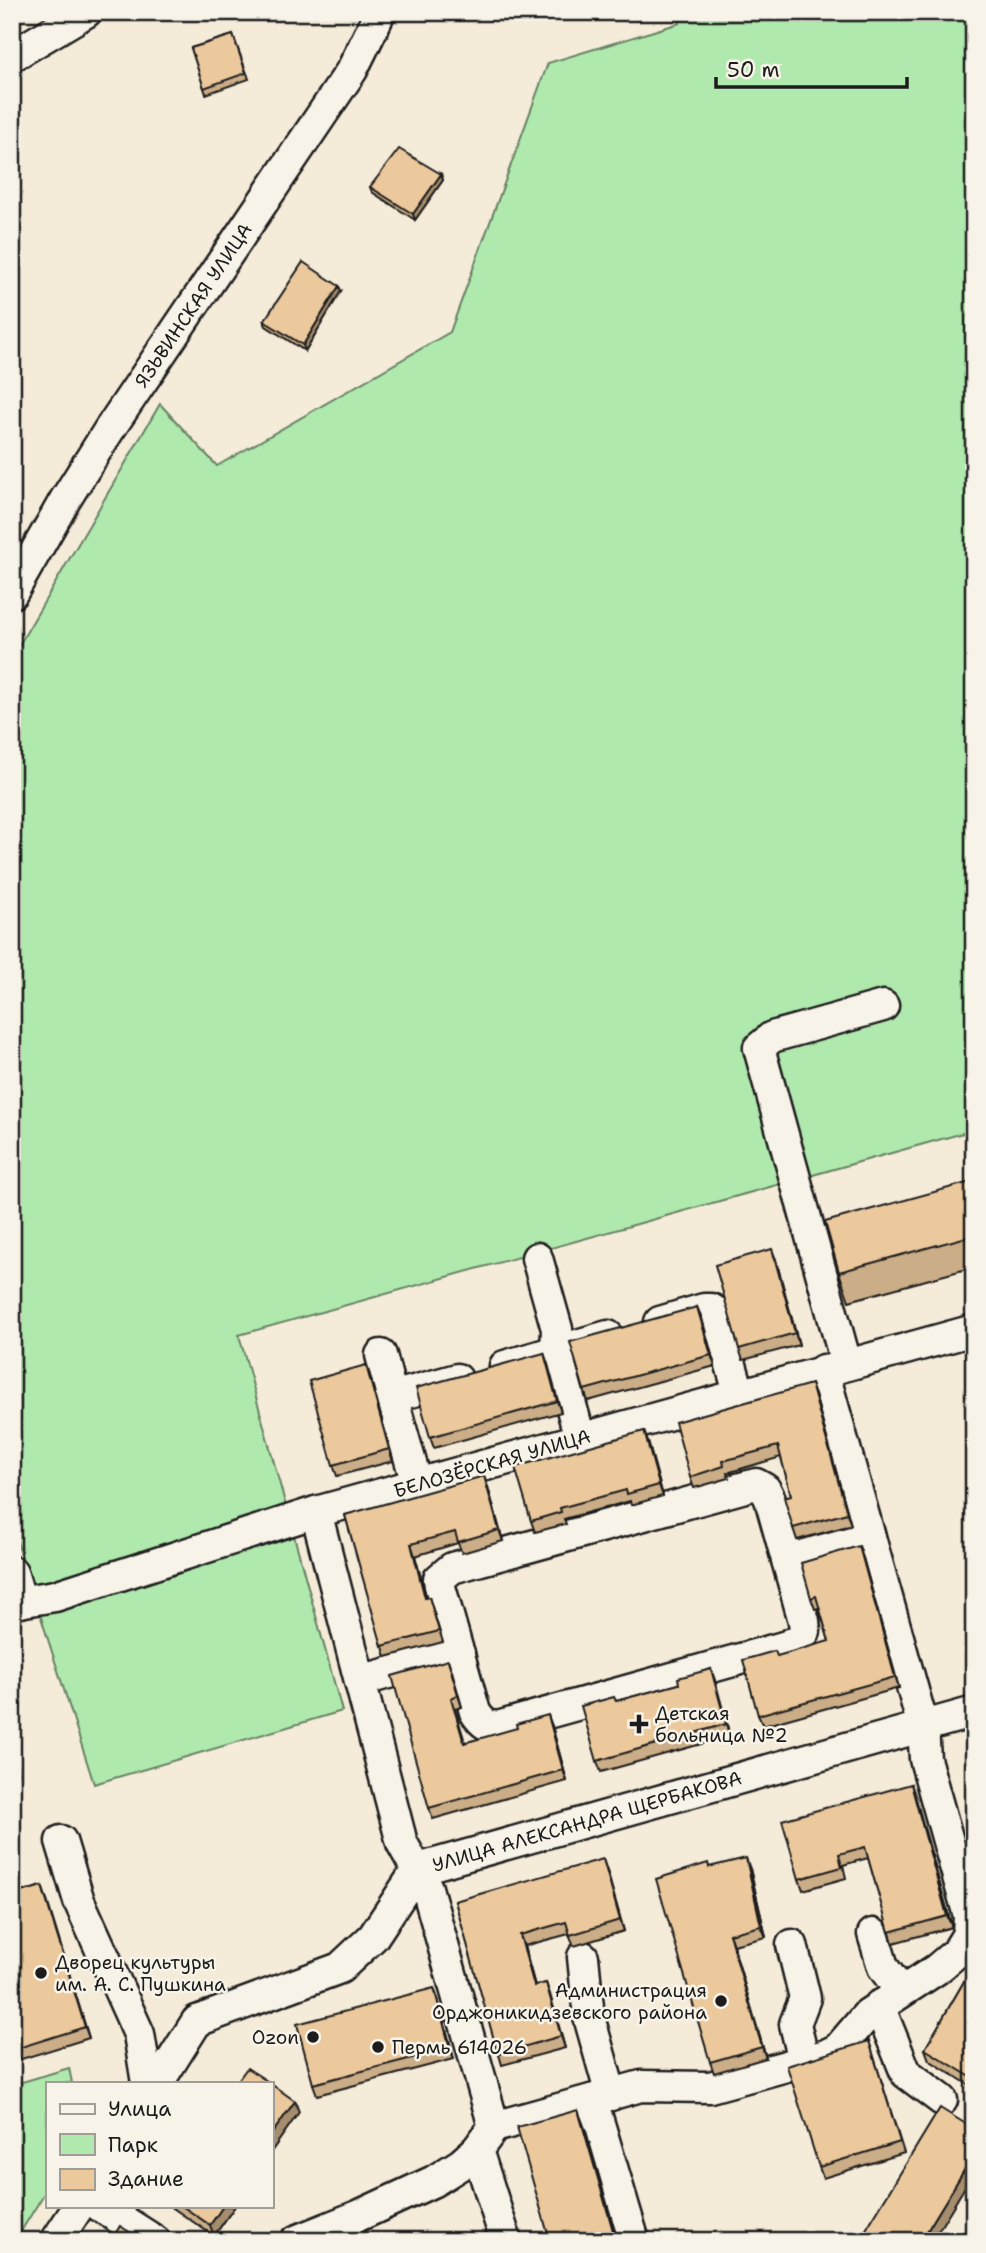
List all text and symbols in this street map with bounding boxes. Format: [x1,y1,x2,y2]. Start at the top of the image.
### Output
scale bar [716,46,907,90]
text: 50 m [727,56,780,84]
street label: ЯЗЬВИНСКАЯ УЛИЦА [129,218,258,392]
street label: БЕЛОЗЁРСКАЯ УЛИЦА [391,1423,594,1504]
place label: Детская больница №2 [655,1701,788,1748]
marker: Детская больница №2 [629,1714,649,1734]
street label: УЛИЦА АЛЕКСАНДРА ЩЕРБАКОВА [429,1765,745,1878]
place label: Дворец культуры им. А. С. Пушкина [55,1950,226,1997]
marker: Дворец культуры им. А. С. Пушкина [33,1965,49,1981]
place label: Администрация Орджоникидзевского района [432,1978,707,2025]
marker: Администрация Орджоникидзевского района [713,1993,729,2009]
place label: Ozon [252,2025,299,2050]
marker: Ozon [305,2029,321,2045]
place label: Пермь 614026 [392,2035,527,2060]
marker: Пермь 614026 [370,2039,386,2055]
legend [46,2082,273,2208]
text: Улица [108,2095,171,2123]
text: Парк [108,2131,158,2159]
text: Здание [108,2165,184,2193]

